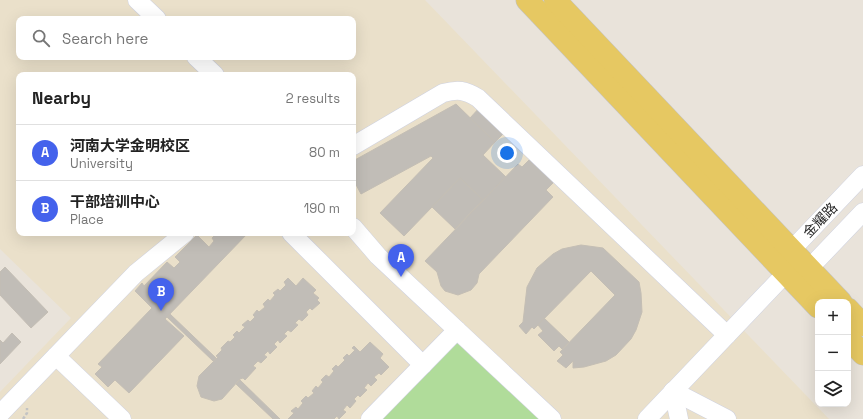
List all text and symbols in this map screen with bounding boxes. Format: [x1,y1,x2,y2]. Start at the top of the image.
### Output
search box [16,16,356,60]
icon: search [30,27,52,49]
text: Search here [62,29,148,48]
text: Nearby [32,87,91,109]
text: 2 results [286,90,340,107]
text: 河南大学金明校区 [70,136,190,155]
your location [497,143,517,163]
text: A [41,144,49,161]
text: 80 m [309,144,340,161]
text: University [70,155,133,172]
text: 干部培训中心 [70,192,160,211]
street label: 金耀路 [799,199,841,241]
text: B [41,200,49,217]
text: 190 m [304,200,340,217]
text: Place [70,211,104,228]
pin: A [388,244,414,277]
pin: B [148,278,174,311]
map controls [815,299,851,407]
button: + [815,299,851,335]
button: − [815,335,851,371]
button: layers [815,371,851,407]

